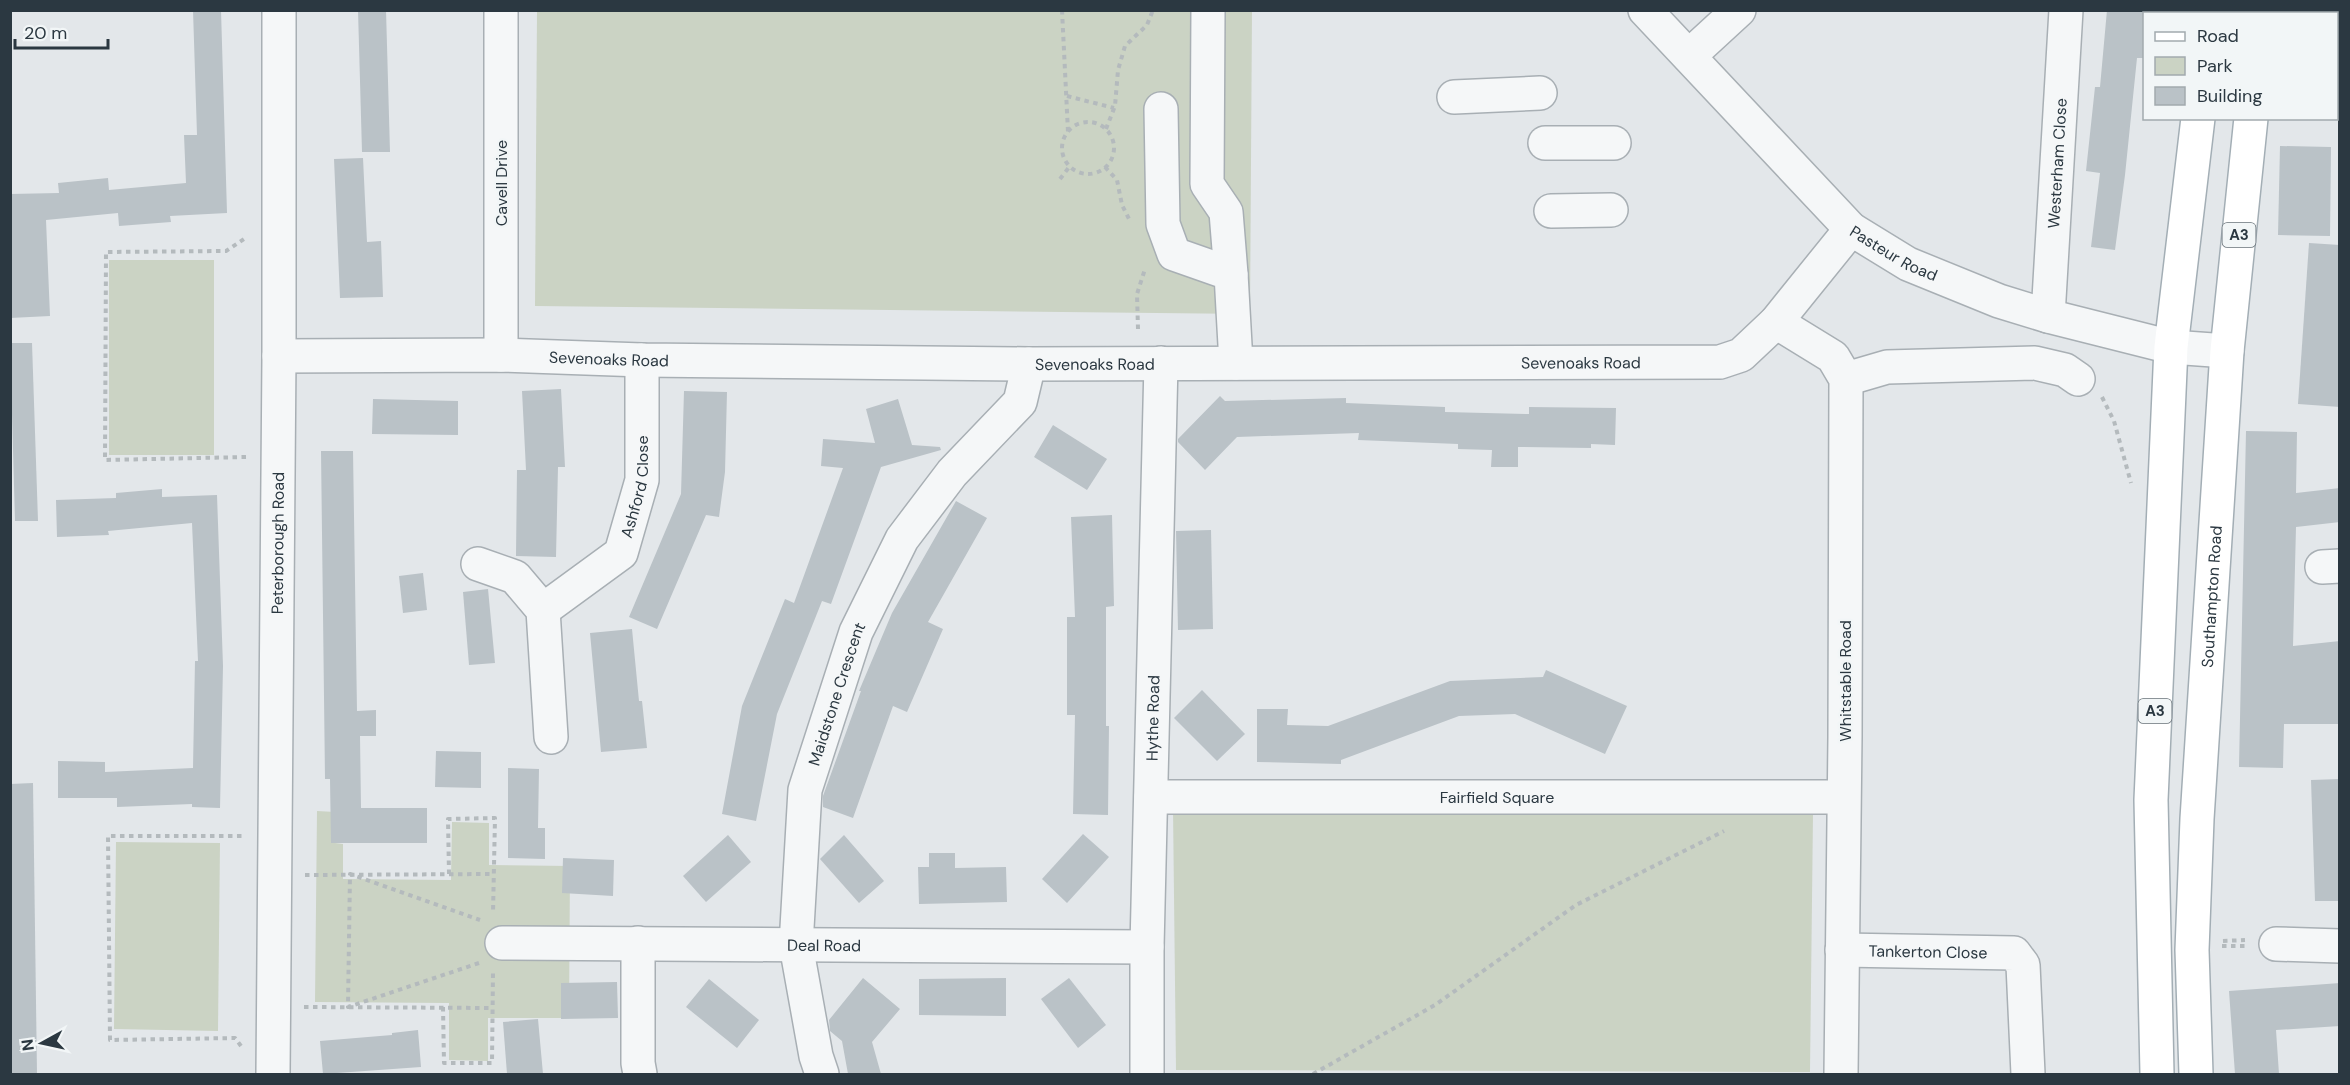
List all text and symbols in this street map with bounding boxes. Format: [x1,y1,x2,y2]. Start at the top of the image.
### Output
scale bar [15,12,108,50]
legend [2143,12,2338,120]
text: 20 m [24,21,67,45]
text: Road [2197,24,2239,48]
text: Park [2197,54,2233,78]
text: Building [2197,84,2262,108]
street label: Westerham Close [2043,97,2072,229]
street label: Cavell Drive [491,140,512,226]
street label: Pasteur Road [1846,221,1941,286]
road number: A3 [2222,223,2256,247]
street label: Sevenoaks Road [549,347,669,371]
street label: Sevenoaks Road [1521,352,1641,374]
street label: Sevenoaks Road [1035,354,1155,375]
street label: Ashford Close [616,435,653,540]
street label: Peterborough Road [267,472,289,614]
street label: Southampton Road [2197,525,2227,668]
street label: Maidstone Crescent [803,619,870,769]
street label: Whitstable Road [1835,620,1856,742]
street label: Hythe Road [1141,675,1165,761]
road number: A3 [2138,699,2172,723]
street label: Fairfield Square [1440,787,1554,808]
street label: Deal Road [787,935,861,956]
street label: Tankerton Close [1868,940,1988,964]
north arrow [12,1013,72,1073]
text: N [16,1038,39,1052]

